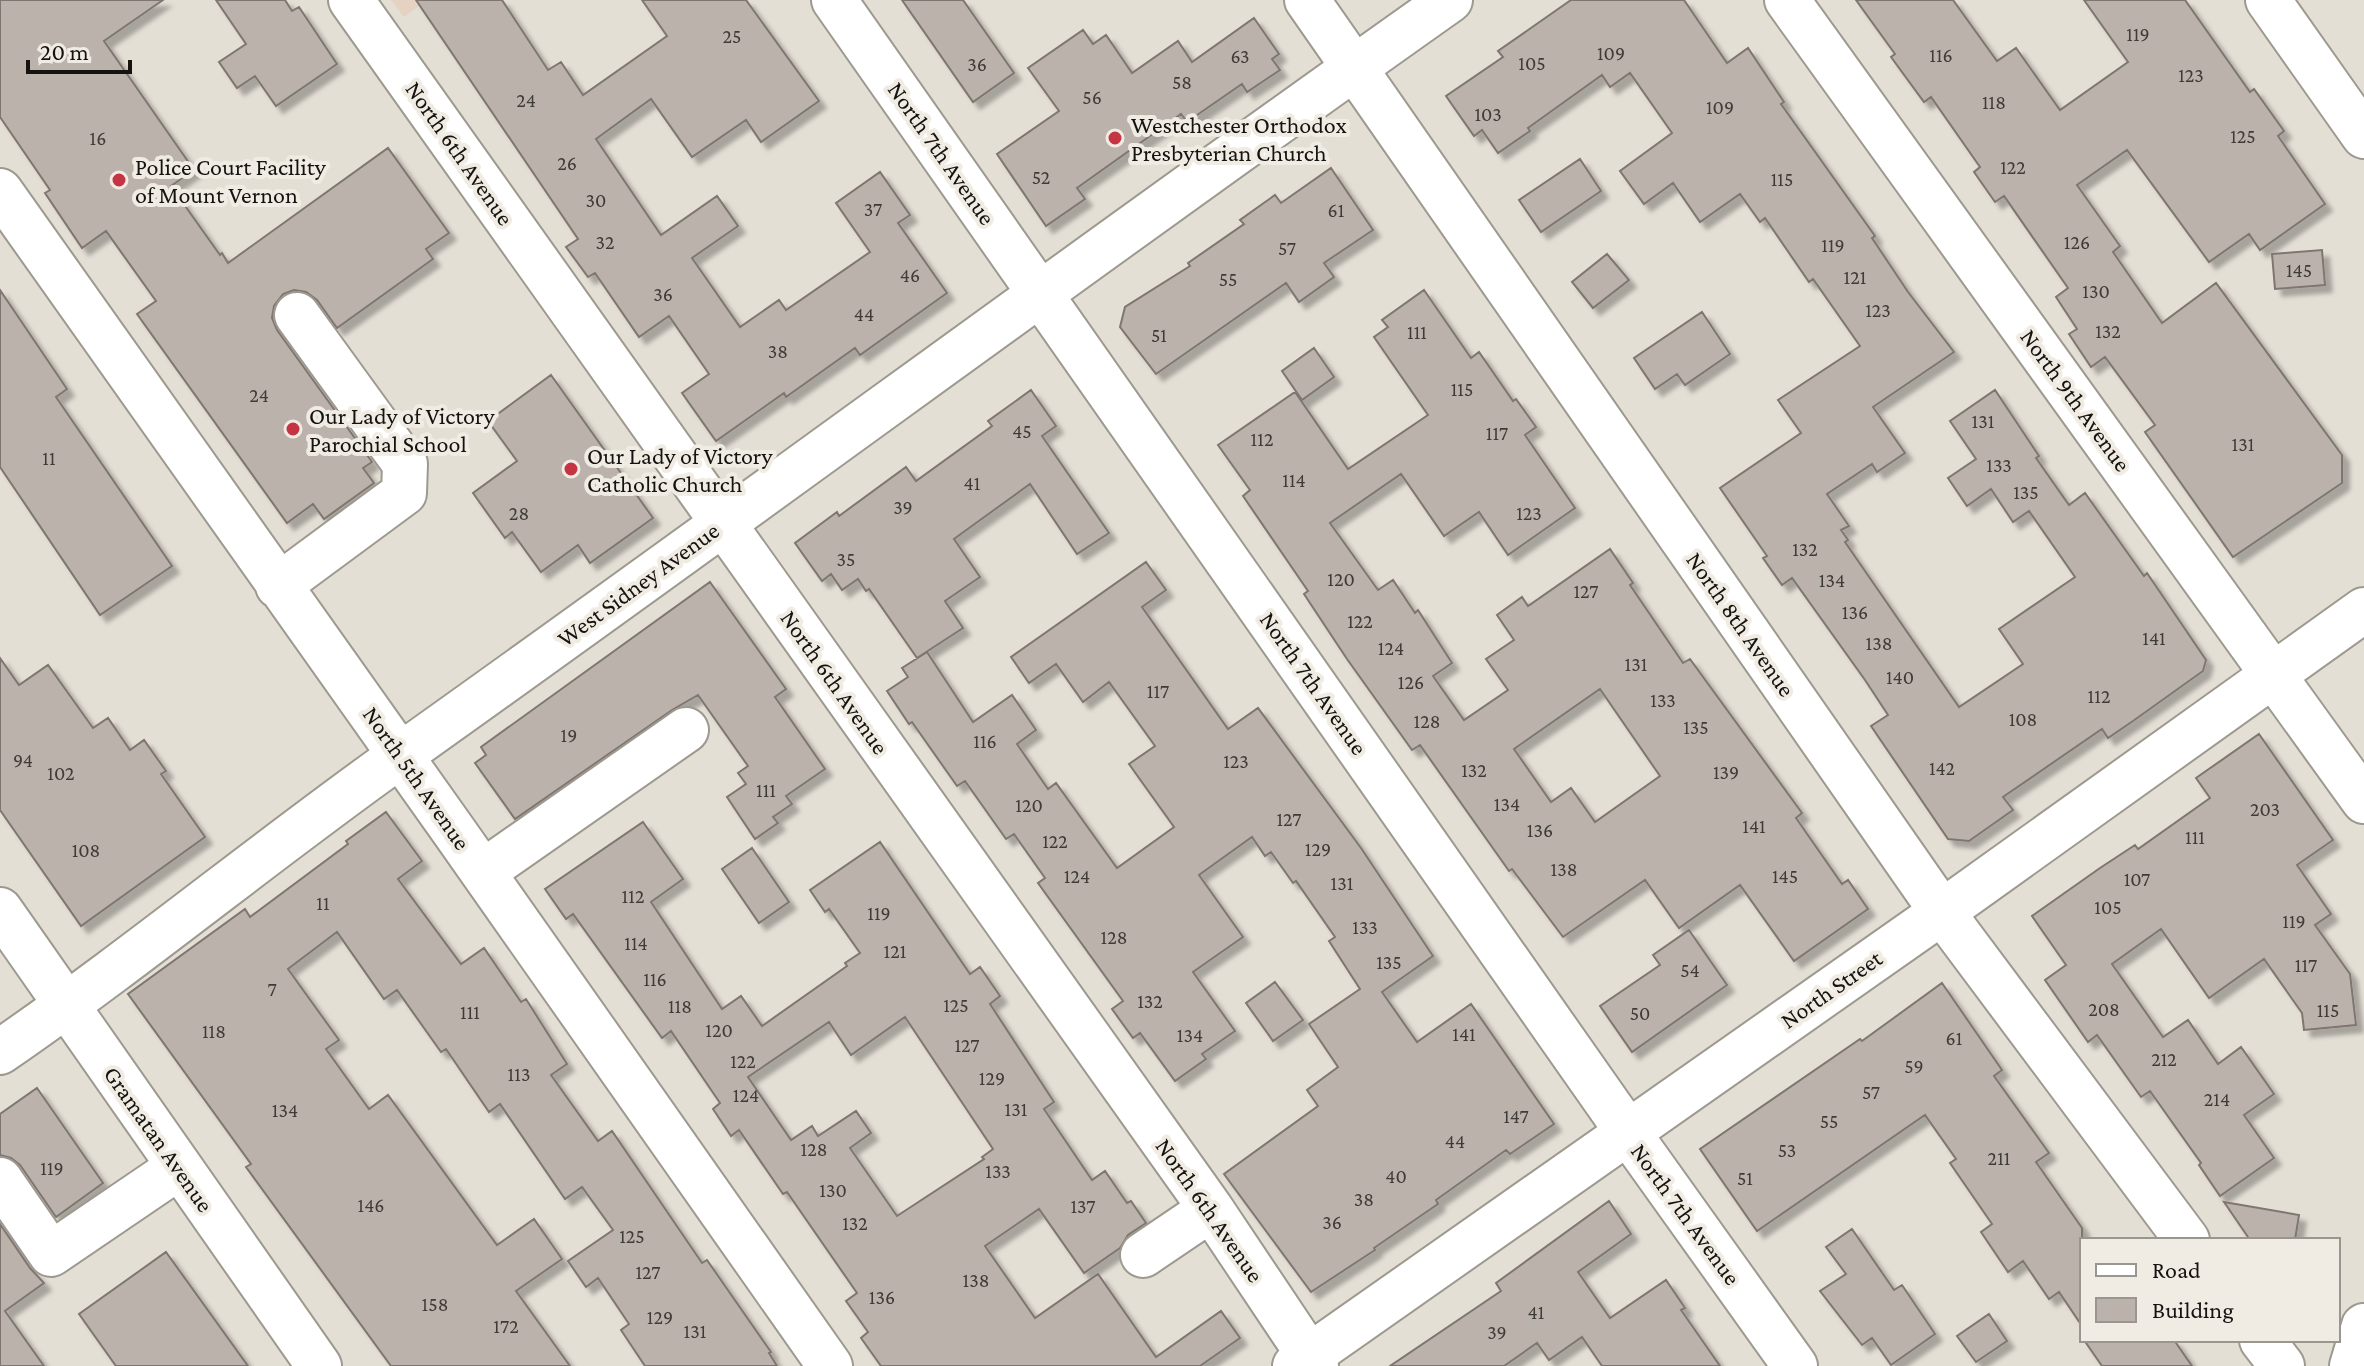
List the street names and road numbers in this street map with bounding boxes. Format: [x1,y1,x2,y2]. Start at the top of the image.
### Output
street label: North 6th Avenue [400,76,520,230]
street label: North 7th Avenue [883,76,1001,230]
street label: North 9th Avenue [2015,323,2137,477]
street label: West Sidney Avenue [552,516,724,652]
street label: North 8th Avenue [1681,547,1801,701]
street label: North 6th Avenue [775,605,895,759]
street label: North 7th Avenue [1255,606,1373,760]
street label: North 5th Avenue [358,701,476,855]
street label: North Street [1775,944,1888,1034]
street label: Gramatan Avenue [99,1061,219,1217]
street label: North 6th Avenue [1150,1133,1270,1287]
street label: North 7th Avenue [1626,1138,1746,1290]

